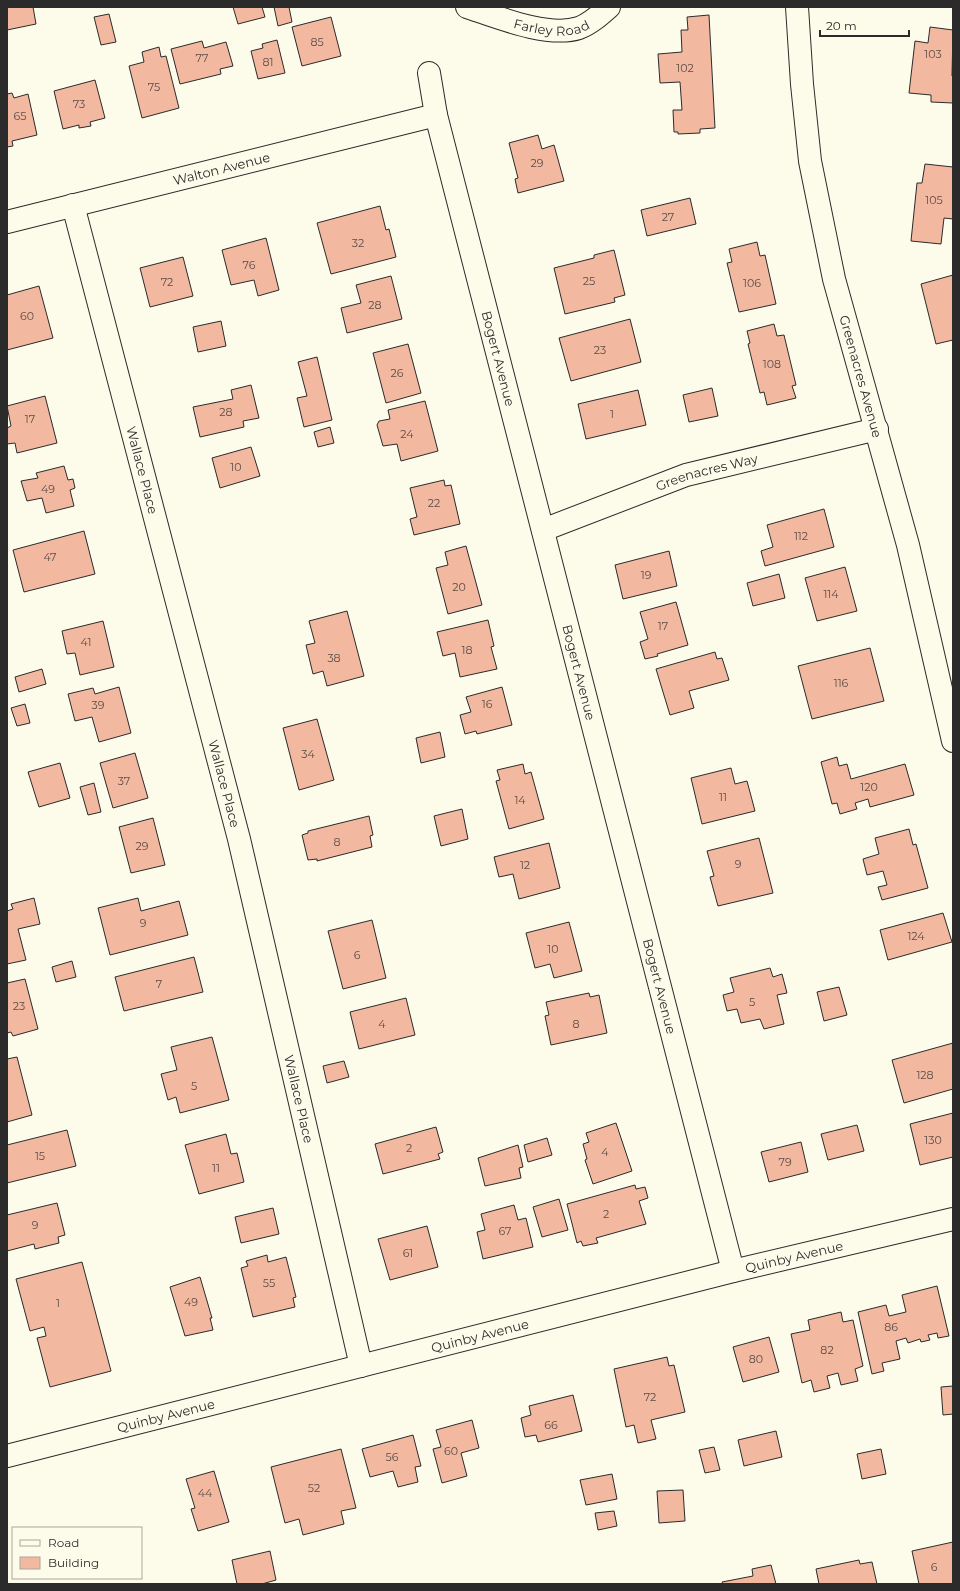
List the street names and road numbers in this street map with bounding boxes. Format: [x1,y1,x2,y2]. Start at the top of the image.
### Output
street label: Farley Road [512,15,592,39]
street label: Walton Avenue [171,149,272,188]
street label: Bogert Avenue [479,309,519,408]
street label: Greenacres Avenue [836,313,886,439]
street label: Wallace Place [123,424,162,516]
street label: Greenacres Way [653,450,760,494]
street label: Bogert Avenue [559,623,599,722]
street label: Wallace Place [205,738,244,829]
street label: Bogert Avenue [640,937,680,1036]
street label: Wallace Place [281,1053,317,1145]
street label: Quinby Avenue [744,1237,845,1276]
street label: Quinby Avenue [429,1315,531,1356]
street label: Quinby Avenue [115,1395,217,1436]

